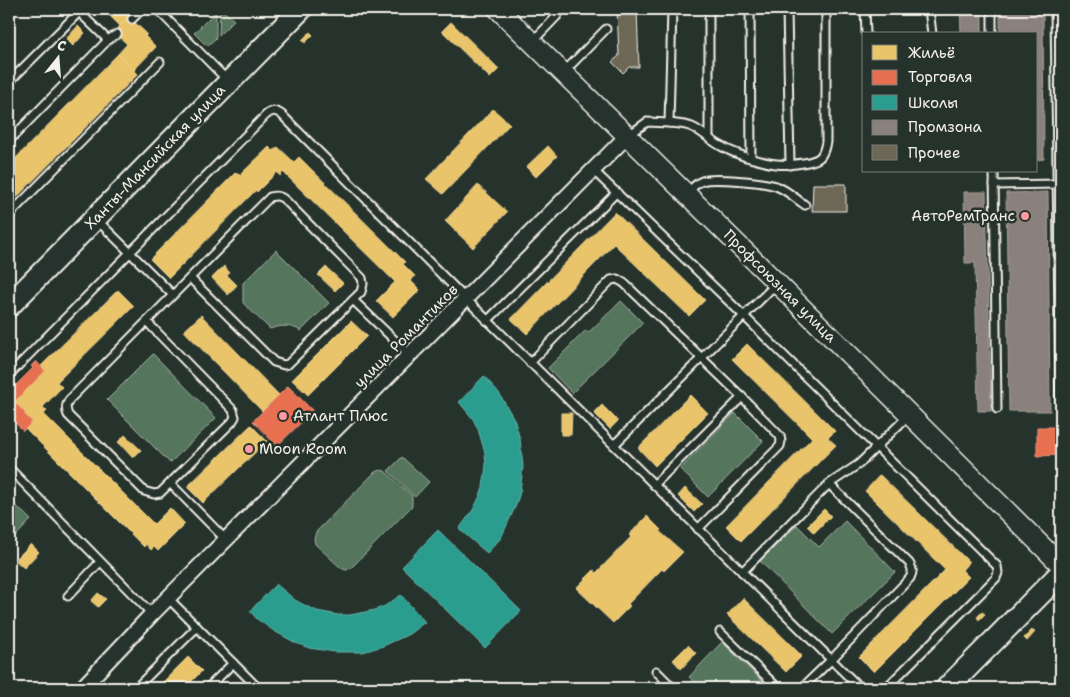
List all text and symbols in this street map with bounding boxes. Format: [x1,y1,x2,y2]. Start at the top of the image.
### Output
north arrow [32,32,82,82]
legend [862,32,1038,172]
text: С [55,36,69,55]
text: Жильё [908,43,955,63]
text: Торговля [908,67,973,87]
street label: Ханты-Мансийская улица [80,80,230,234]
text: Школы [908,93,958,113]
text: Промзона [908,117,983,137]
text: Прочее [908,143,960,163]
place label: АвтоРемТранс [911,206,1015,226]
marker: АвтоРемТранс [1019,210,1031,222]
street label: Профсоюзная улица [719,225,841,347]
street label: улица Романтиков [350,280,462,392]
place label: Атлант Плюс [293,406,388,426]
marker: Атлант Плюс [277,410,289,422]
place label: Moon Room [259,439,347,459]
marker: Moon Room [243,443,255,455]

